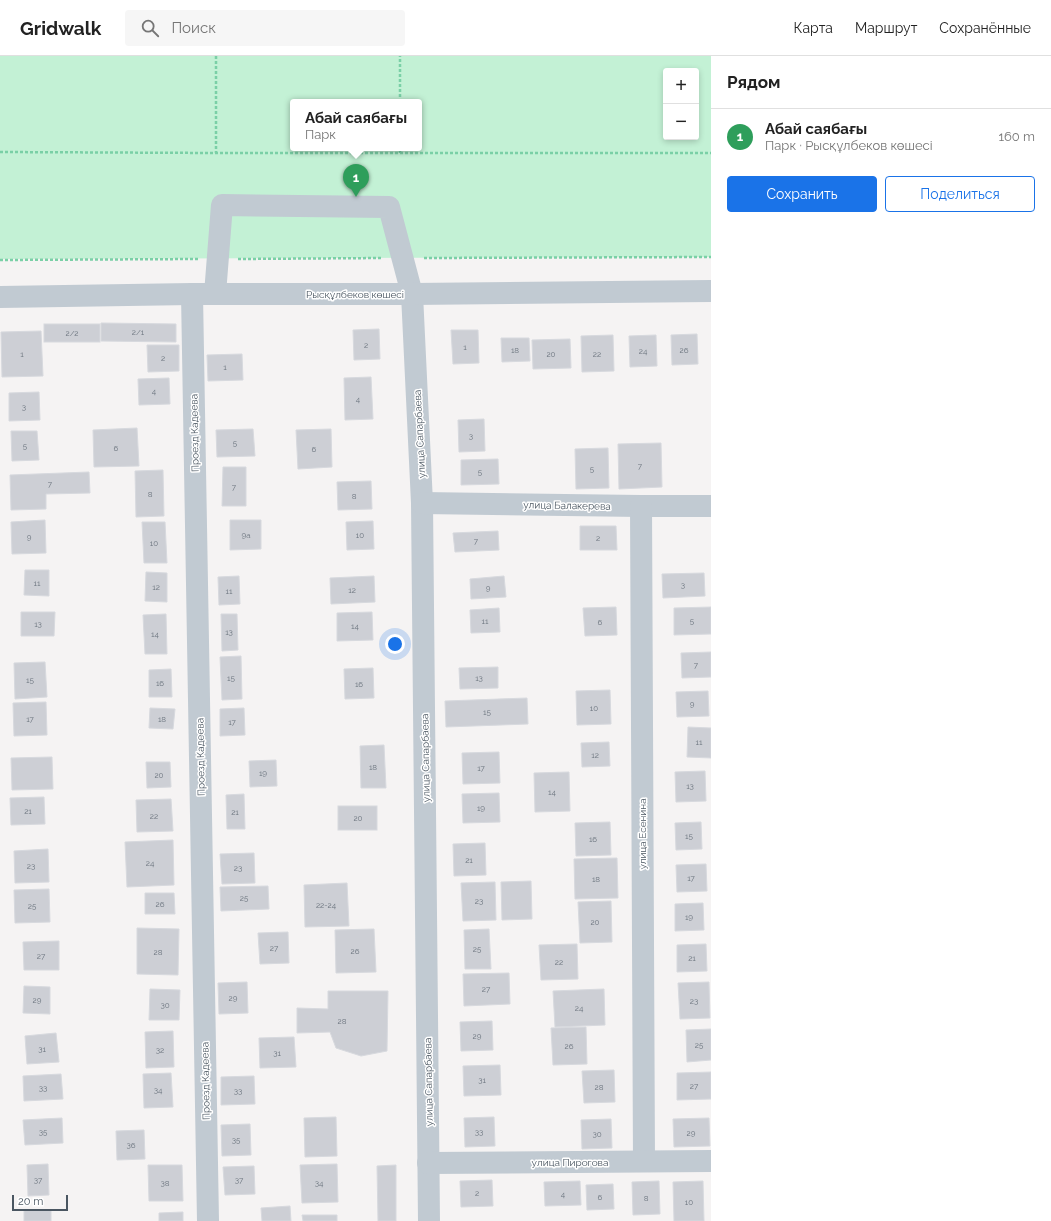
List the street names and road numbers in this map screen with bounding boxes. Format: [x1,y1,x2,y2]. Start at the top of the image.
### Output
street label: Рысқұлбеков көшесі [306,289,404,300]
street label: улица Сапарбаева [412,389,427,479]
street label: Проезд Кадеева [188,394,201,472]
street label: улица Балакерева [523,499,611,512]
street label: улица Сапарбаева [419,714,432,802]
street label: Проезд Кадеева [194,718,207,796]
street label: улица Есенина [637,798,648,870]
street label: улица Сапарбаева [422,1038,435,1126]
street label: Проезд Кадеева [199,1042,212,1120]
street label: улица Пирогова [532,1157,608,1168]

